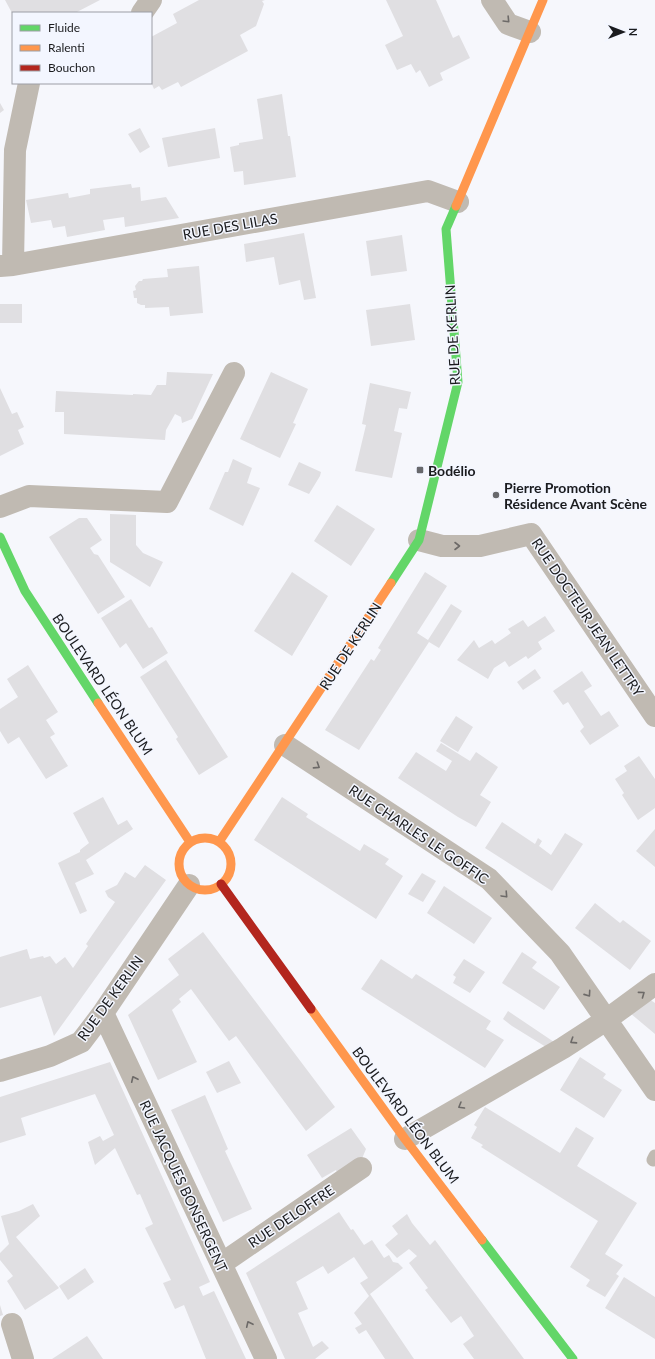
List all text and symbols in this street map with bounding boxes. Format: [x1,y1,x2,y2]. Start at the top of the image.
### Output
legend [12,12,152,84]
north arrow [603,12,643,52]
one-way arrow [502,16,510,23]
text: Fluide [48,20,80,35]
text: N [627,28,640,36]
text: Ralenti [48,40,85,55]
text: Bouchon [48,60,95,75]
street label: RUE DES LILAS [181,209,279,243]
street label: RUE DE KERLIN [441,284,463,386]
place label: Bodélio [428,462,476,479]
marker: Bodélio [415,465,425,475]
place label: Pierre Promotion Résidence Avant Scène [504,479,648,512]
marker: Pierre Promotion Résidence Avant Scène [491,490,501,500]
street label: RUE DOCTEUR JEAN LETTRY [529,535,648,700]
one-way arrow [454,542,460,550]
street label: RUE DE KERLIN [315,599,385,693]
street label: BOULEVARD LÉON BLUM [49,610,157,758]
one-way arrow [313,761,320,769]
street label: RUE CHARLES LE GOFFIC [346,781,493,887]
one-way arrow [500,890,507,898]
street label: RUE DE KERLIN [73,952,147,1044]
one-way arrow [583,990,591,997]
one-way arrow [638,991,645,999]
one-way arrow [571,1037,578,1044]
street label: BOULEVARD LÉON BLUM [349,1043,463,1187]
one-way arrow [131,1076,139,1084]
street label: RUE JACQUES BONSERGENT [137,1097,232,1275]
one-way arrow [458,1102,465,1109]
street label: RUE DELOFFRE [245,1181,337,1251]
one-way arrow [246,1320,254,1328]

